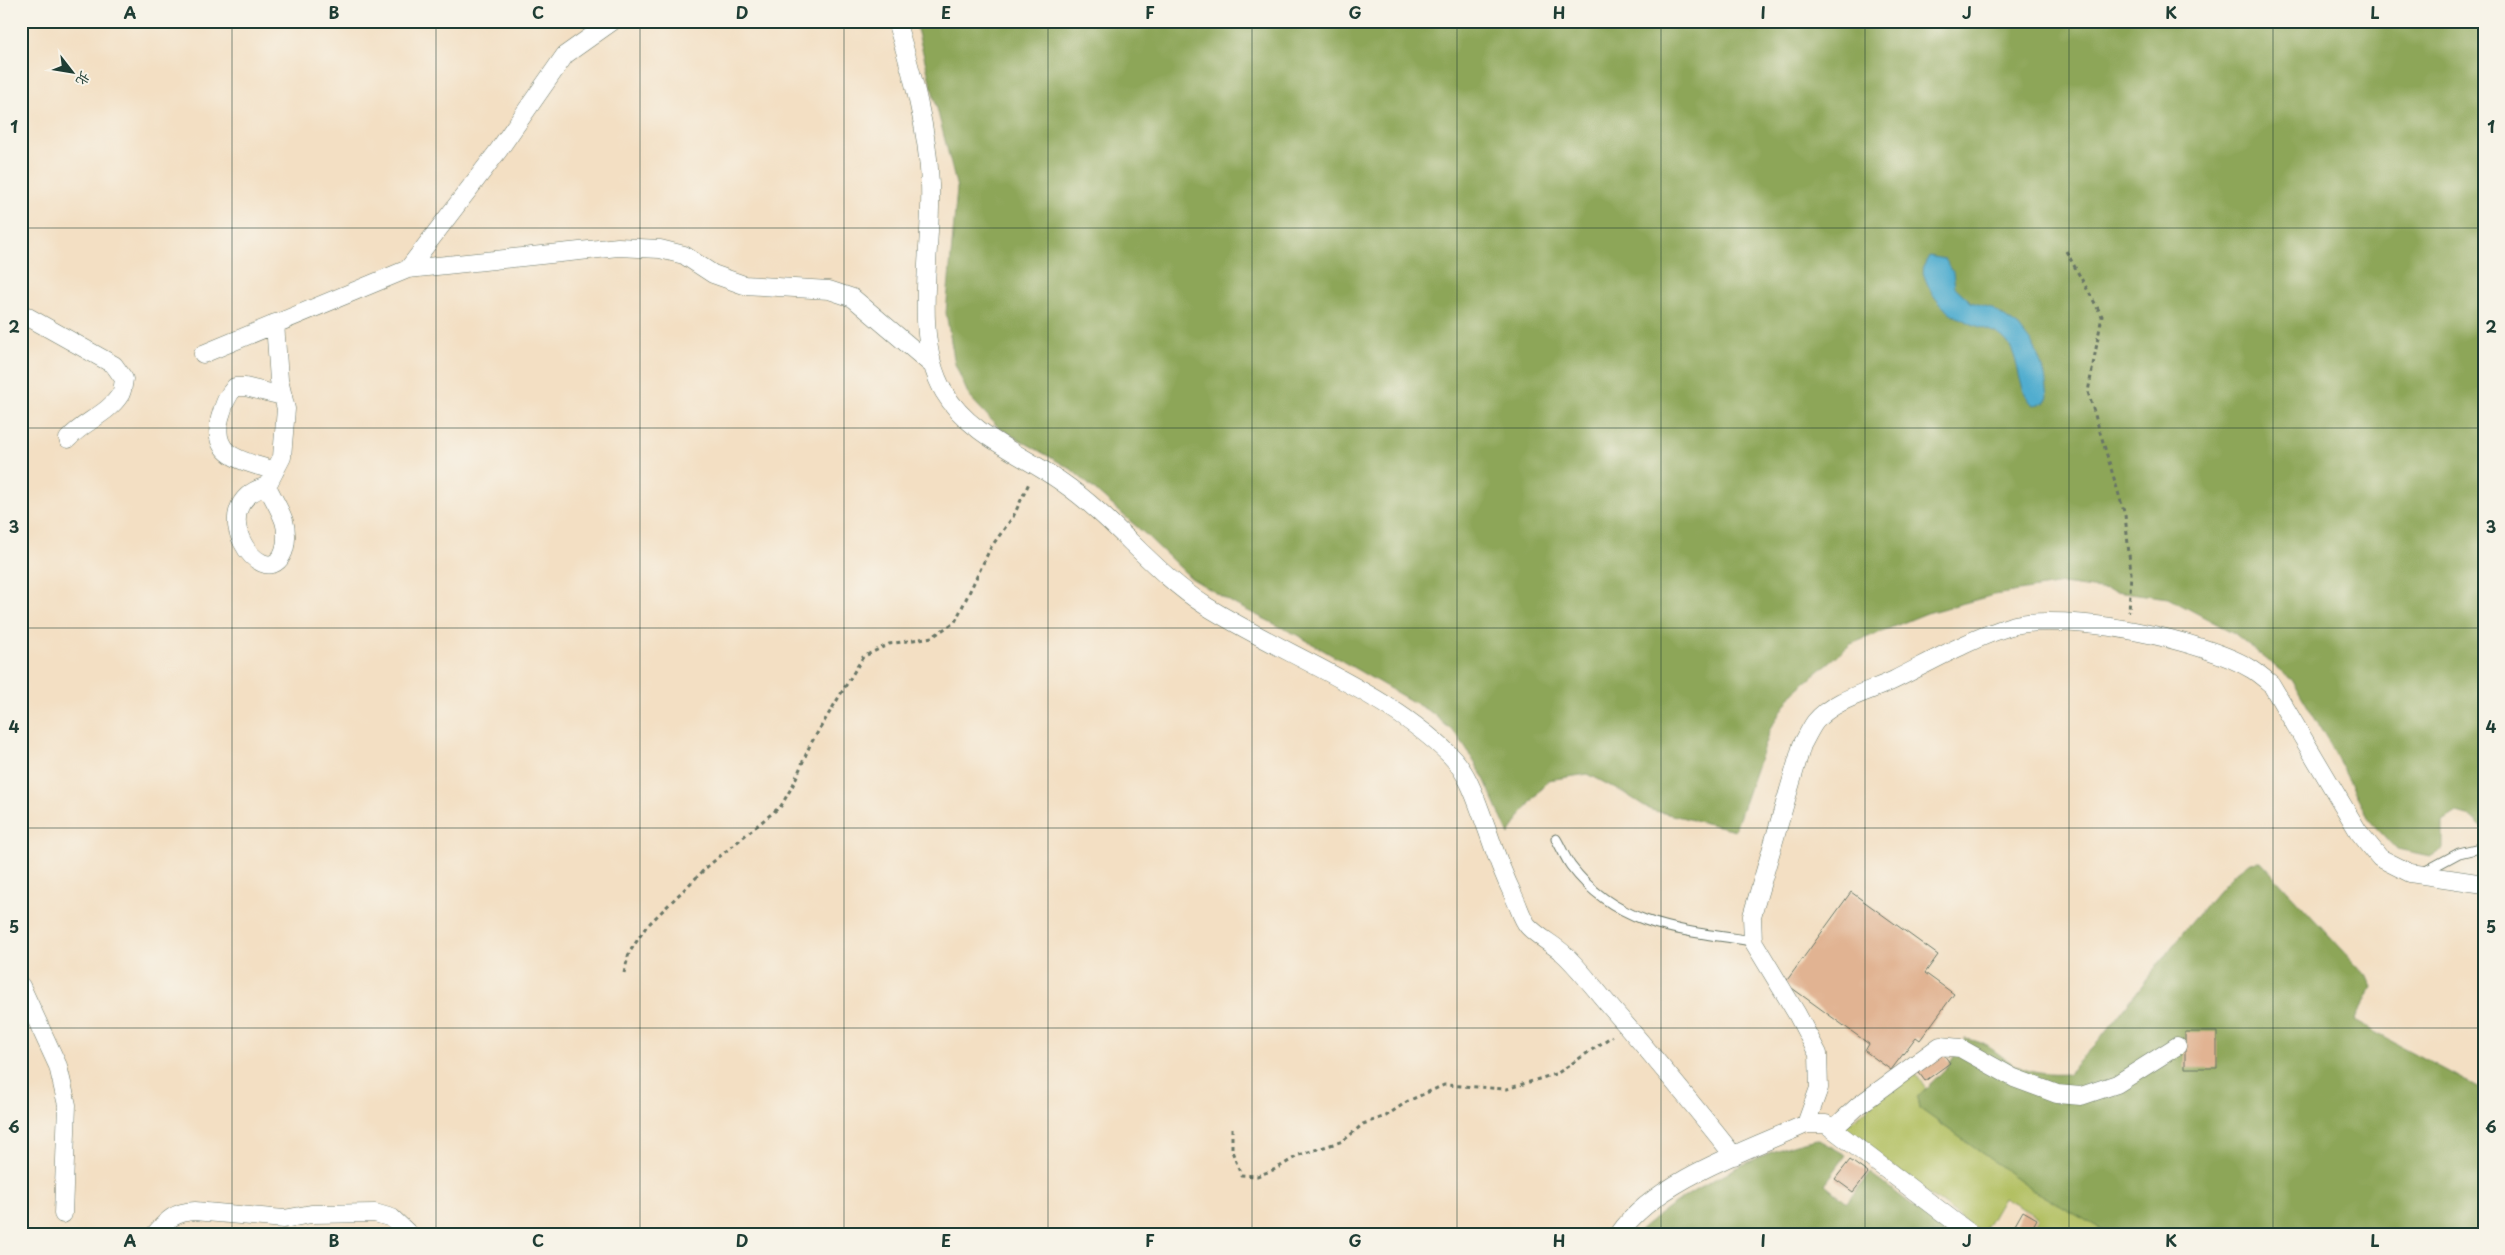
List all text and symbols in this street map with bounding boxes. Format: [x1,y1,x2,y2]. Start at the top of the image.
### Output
text: A [124,0,137,24]
text: B [329,0,340,24]
text: C [532,0,544,24]
text: D [736,0,748,24]
text: E [941,0,951,24]
text: F [1145,0,1155,24]
text: G [1348,0,1362,24]
text: H [1553,0,1565,24]
text: I [1760,0,1766,24]
text: J [1962,0,1972,24]
text: K [2165,0,2177,24]
text: L [2370,0,2380,24]
north arrow [48,48,98,98]
text: 北 [71,68,96,90]
text: 1 [10,114,18,138]
text: 1 [2487,114,2495,138]
text: 2 [8,314,20,338]
text: 2 [2485,314,2497,338]
text: 3 [9,514,19,538]
text: 3 [2486,514,2496,538]
text: 4 [9,714,20,738]
text: 4 [2486,714,2497,738]
text: 5 [9,914,19,938]
text: 5 [2486,914,2496,938]
text: 6 [8,1114,20,1138]
text: 6 [2485,1114,2497,1138]
text: A [124,1228,137,1252]
text: B [329,1228,340,1252]
text: C [532,1228,544,1252]
text: D [736,1228,748,1252]
text: E [941,1228,951,1252]
text: F [1145,1228,1155,1252]
text: G [1348,1228,1362,1252]
text: H [1553,1228,1565,1252]
text: I [1760,1228,1766,1252]
text: J [1962,1228,1972,1252]
text: K [2165,1228,2177,1252]
text: L [2370,1228,2380,1252]

